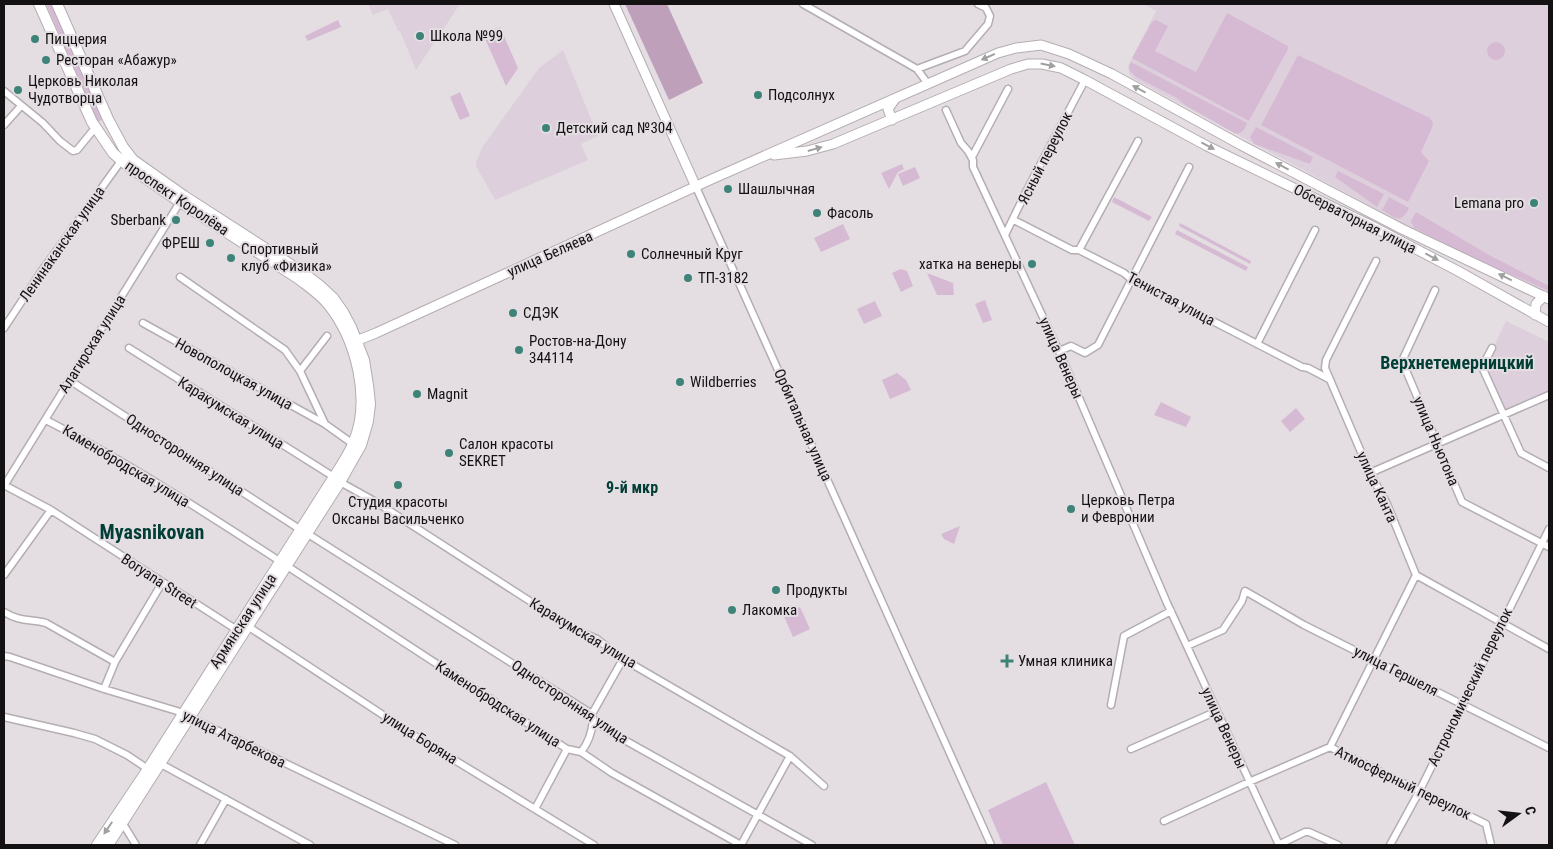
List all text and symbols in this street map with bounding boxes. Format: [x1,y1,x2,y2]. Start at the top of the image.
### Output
place label: Школа №99 [430,27,503,45]
place label: Пиццерия [45,30,107,48]
marker: Школа №99 [414,30,426,42]
marker: Пиццерия [29,33,41,45]
place label: Ресторан «Абажур» [56,51,177,69]
marker: Ресторан «Абажур» [40,54,52,66]
one-way arrow [981,54,995,62]
one-way arrow [1040,62,1056,70]
place label: Церковь Николая Чудотворца [28,72,138,107]
marker: Церковь Николая Чудотворца [12,84,24,96]
one-way arrow [1131,85,1146,93]
place label: Подсолнух [768,86,835,104]
marker: Подсолнух [752,89,764,101]
street label: Ясный переулок [1014,109,1076,207]
place label: Детский сад №304 [556,119,673,137]
marker: Детский сад №304 [540,122,552,134]
one-way arrow [1200,142,1215,150]
one-way arrow [807,145,822,153]
street label: проспект Королёва [122,157,232,239]
one-way arrow [1274,162,1289,170]
place label: Шашлычная [738,180,815,198]
street label: Обсерваторная улица [1291,180,1419,258]
street label: Ленинаканская улица [15,183,109,305]
marker: Шашлычная [722,183,734,195]
place label: Lemana pro [1454,194,1524,212]
marker: Lemana pro [1528,197,1540,209]
place label: Фасоль [827,204,874,222]
marker: Фасоль [811,207,823,219]
place label: Sberbank [111,211,166,229]
marker: Sberbank [170,214,182,226]
street label: улица Беляева [504,227,596,281]
place label: ФРЕШ [162,234,200,252]
marker: ФРЕШ [204,237,216,249]
place label: Спортивный клуб «Физика» [241,240,332,275]
place label: Солнечный Круг [641,245,743,263]
marker: Солнечный Круг [625,248,637,260]
marker: Спортивный клуб «Физика» [225,252,237,264]
one-way arrow [1424,253,1439,261]
place label: хатка на венеры [919,255,1022,273]
marker: хатка на венеры [1026,258,1038,270]
street label: Тенистая улица [1124,268,1218,330]
place label: ТП-3182 [698,269,748,287]
marker: ТП-3182 [682,272,694,284]
one-way arrow [1498,273,1513,282]
street label: Алагирская улица [55,292,129,396]
place label: СДЭК [523,304,559,322]
marker: СДЭК [507,307,519,319]
street label: улица Венеры [1035,315,1087,401]
place label: Ростов-на-Дону 344114 [529,332,626,367]
street label: Новополоцкая улица [172,334,296,414]
marker: Ростов-на-Дону 344114 [513,344,525,356]
district label: Верхнетемерницкий [1380,352,1534,373]
street label: Орбитальная улица [770,366,836,484]
street label: Каракумская улица [175,373,287,453]
place label: Wildberries [690,373,757,391]
marker: Wildberries [674,376,686,388]
place label: Magnit [427,385,468,403]
marker: Magnit [411,388,423,400]
street label: улица Ньютона [1409,394,1463,488]
street label: Односторонняя улица [123,410,247,500]
street label: Каменобродская улица [59,421,193,511]
place label: Салон красоты SEKRET [459,435,554,470]
marker: Салон красоты SEKRET [443,447,455,459]
street label: улица Канта [1353,449,1401,525]
district label: 9-й мкр [606,478,658,497]
marker: Студия красоты Оксаны Васильченко [392,479,404,491]
place label: Церковь Петра и Февронии [1081,491,1175,526]
place label: Студия красоты Оксаны Васильченко [332,493,464,528]
marker: Церковь Петра и Февронии [1065,503,1077,515]
district label: Myasnikovan [100,520,204,544]
street label: Boryana Street [118,550,200,612]
street label: Армянская улица [206,570,280,672]
place label: Продукты [786,581,848,599]
marker: Продукты [770,584,782,596]
street label: Каракумская улица [526,594,640,672]
place label: Лакомка [742,601,797,619]
marker: Лакомка [726,604,738,616]
street label: Астрономический переулок [1424,605,1516,769]
street label: улица Гершеля [1351,642,1441,700]
place label: Умная клиника [1018,652,1113,670]
marker: Умная клиника [1000,654,1014,668]
street label: Односторонняя улица [508,656,632,748]
street label: Каменобродская улица [432,657,564,751]
street label: улица Венеры [1197,685,1251,771]
street label: улица Атарбекова [180,706,288,772]
street label: улица Боряна [379,708,461,768]
street label: Атмосферный переулок [1332,742,1474,824]
north arrow [1493,789,1543,839]
text: С [1522,805,1539,817]
one-way arrow [103,822,113,835]

